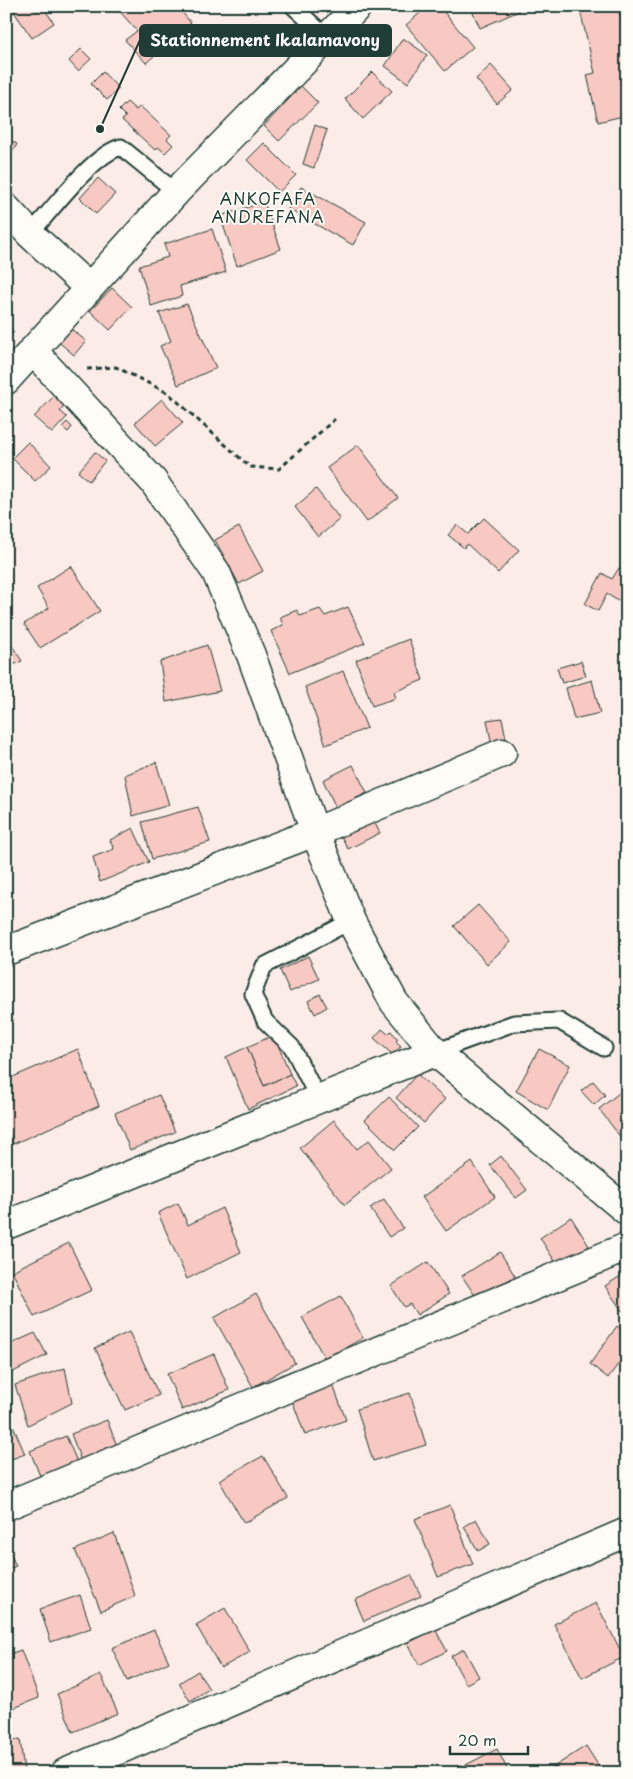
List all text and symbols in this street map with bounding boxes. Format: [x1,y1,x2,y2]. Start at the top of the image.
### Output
callout: Stationnement Ikalamavony [140,25,391,56]
text: Stationnement Ikalamavony [150,27,380,51]
district label: ANKOFAFA ANDREFANA [211,186,325,228]
scale bar [450,1724,528,1756]
text: 20 m [458,1728,497,1751]

